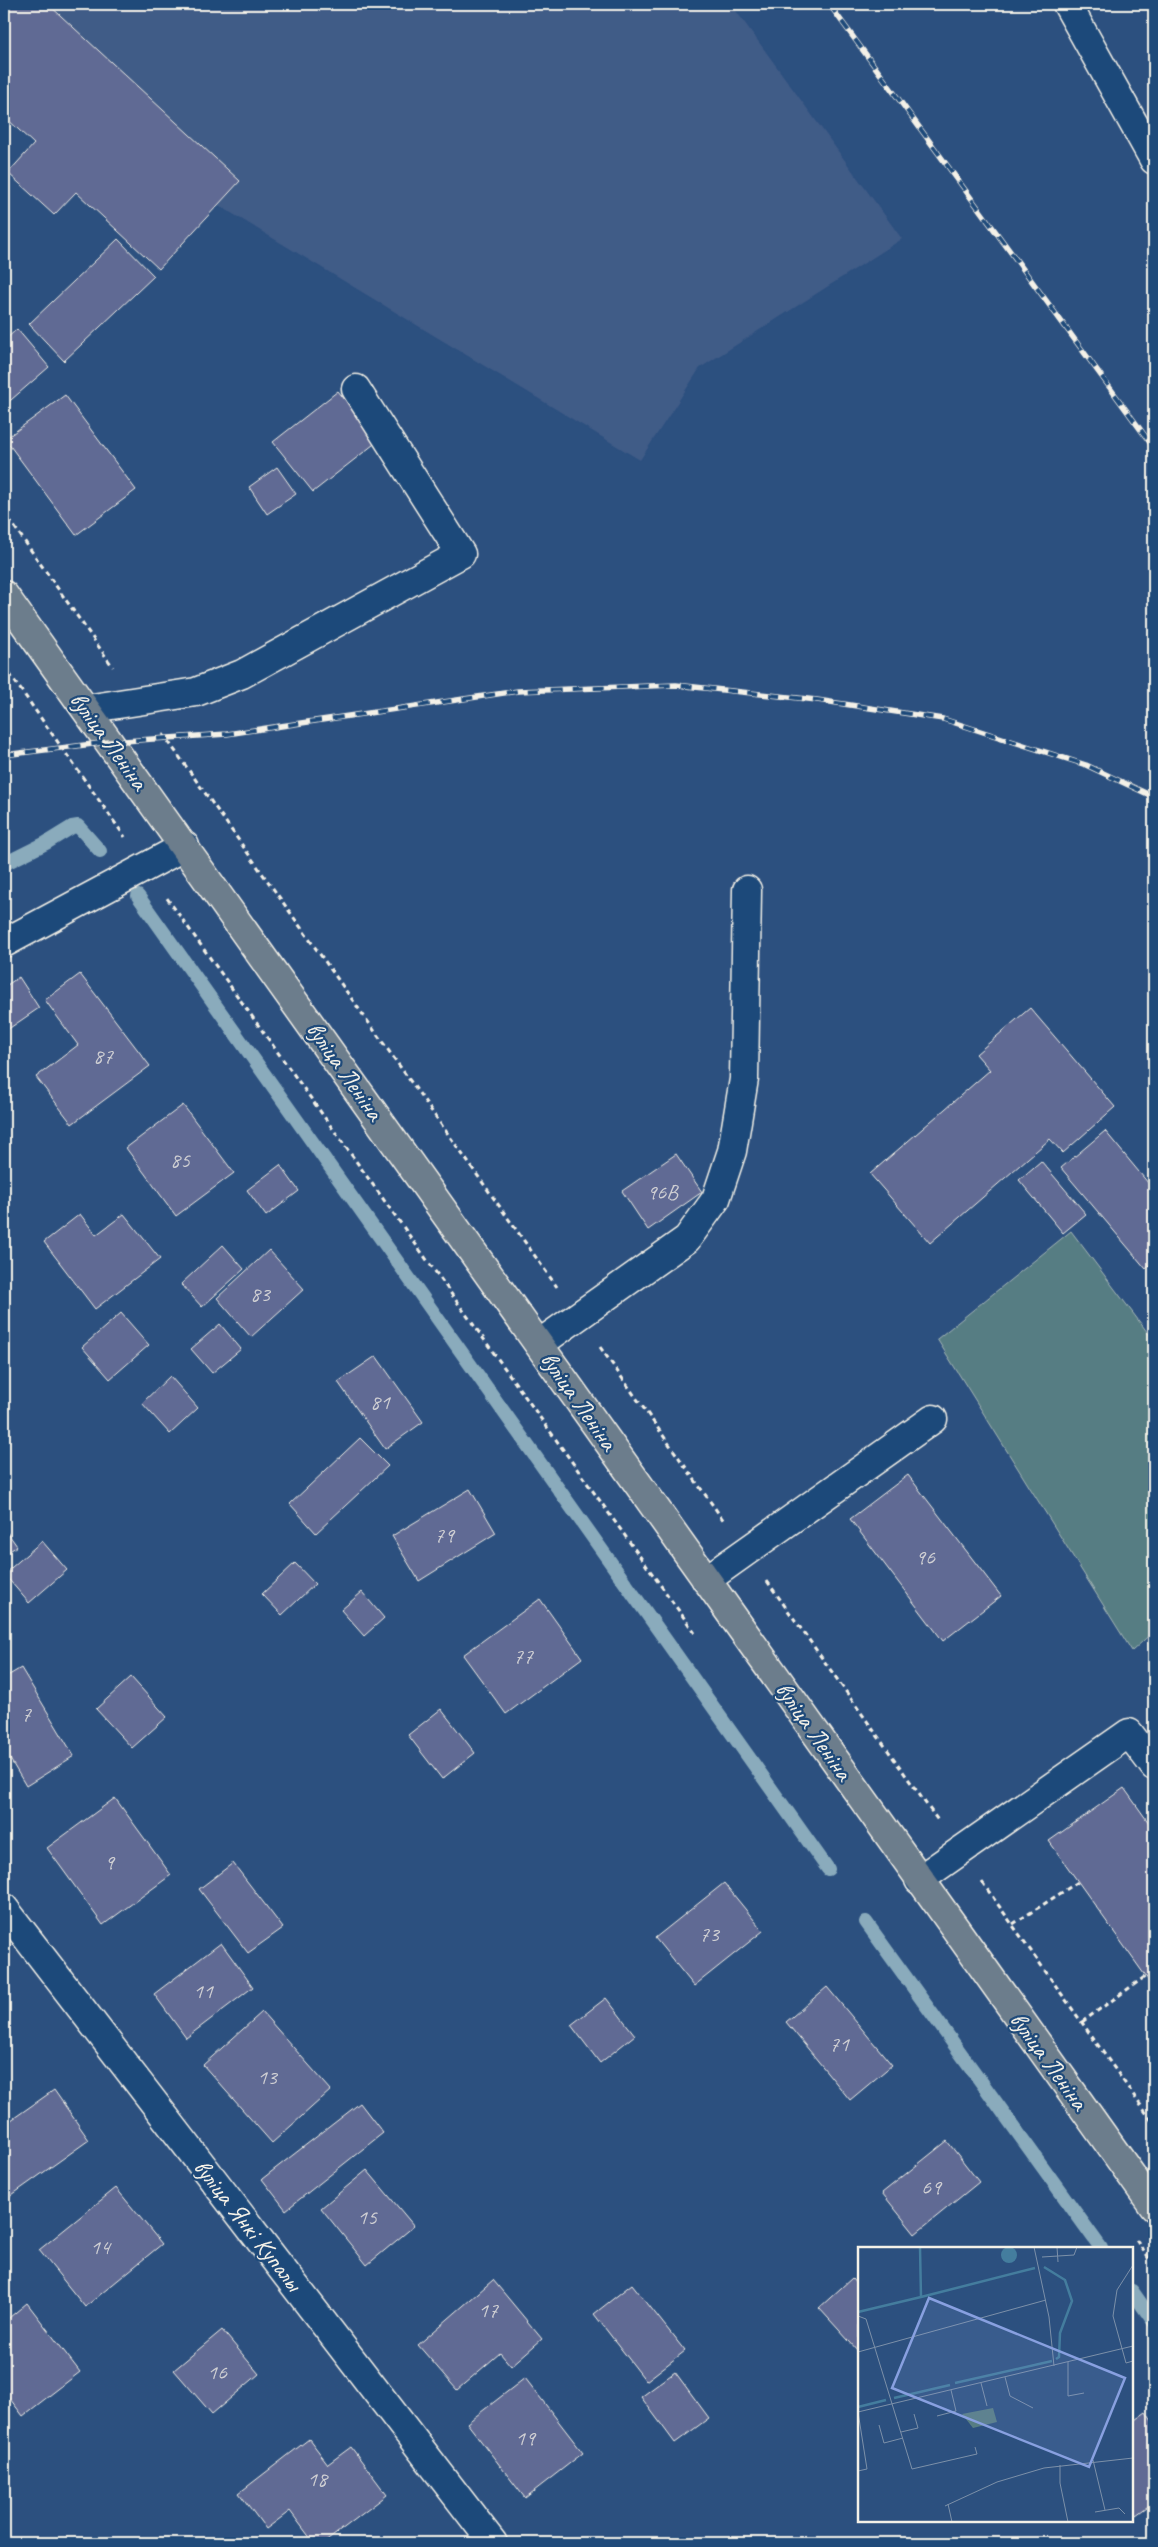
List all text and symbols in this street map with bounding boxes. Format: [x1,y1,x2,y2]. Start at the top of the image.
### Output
street label: вуліца Леніна [63,686,157,798]
street label: вуліца Леніна [299,1015,392,1129]
house number: 87 [93,1042,114,1070]
house number: 85 [170,1146,191,1174]
house number: 96В [646,1178,679,1206]
house number: 83 [250,1280,272,1308]
street label: вуліца Леніна [533,1345,626,1459]
house number: 81 [370,1388,391,1416]
house number: 79 [434,1521,456,1549]
house number: 96 [915,1543,936,1571]
house number: 77 [513,1642,534,1670]
street label: вуліца Леніна [768,1675,861,1789]
house number: 7 [21,1700,32,1728]
house number: 9 [104,1848,116,1876]
house number: 73 [699,1920,721,1948]
house number: 11 [193,1977,214,2005]
street label: вуліца Леніна [1003,2006,1097,2118]
house number: 71 [829,2030,850,2058]
house number: 13 [257,2063,279,2091]
street label: вуліца Янкі Купалы [186,2152,311,2299]
house number: 69 [921,2173,943,2201]
house number: 15 [357,2203,378,2231]
house number: 14 [90,2233,112,2261]
inset map [858,2247,1133,2522]
house number: 17 [478,2296,499,2324]
house number: 16 [207,2358,228,2386]
house number: 19 [515,2424,537,2452]
house number: 18 [307,2465,329,2493]

